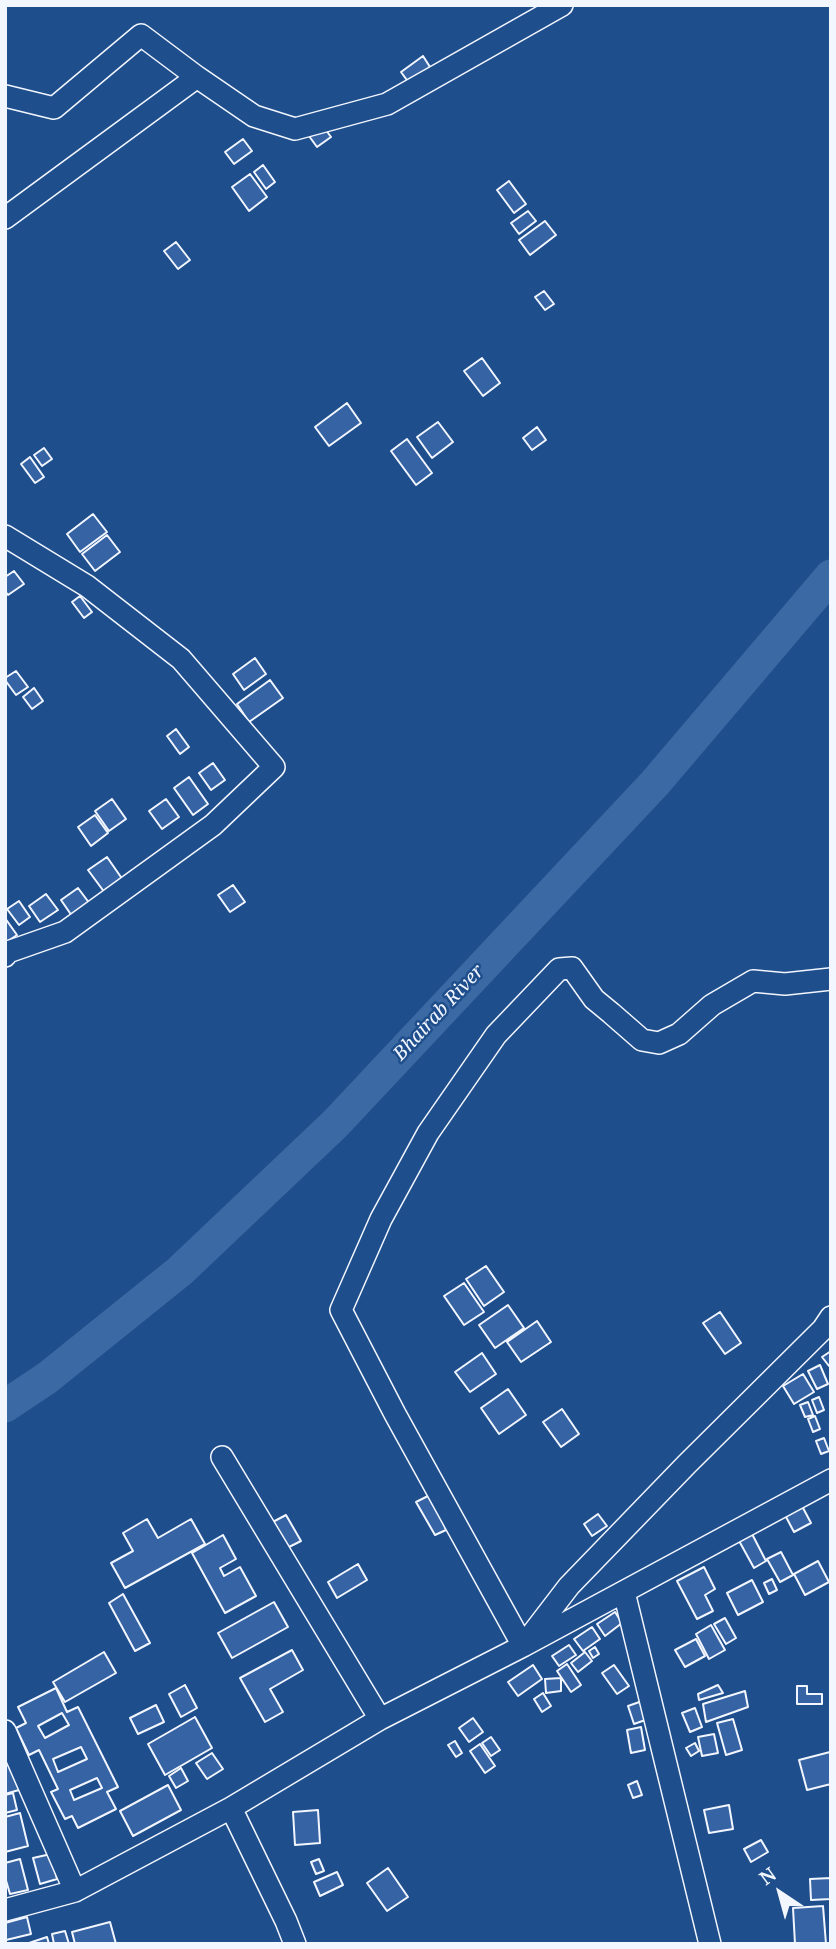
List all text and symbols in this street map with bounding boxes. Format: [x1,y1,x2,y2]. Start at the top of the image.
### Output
water label: Bhairab River [389,960,489,1066]
north arrow [745,1858,815,1928]
text: N [754,1861,781,1891]

